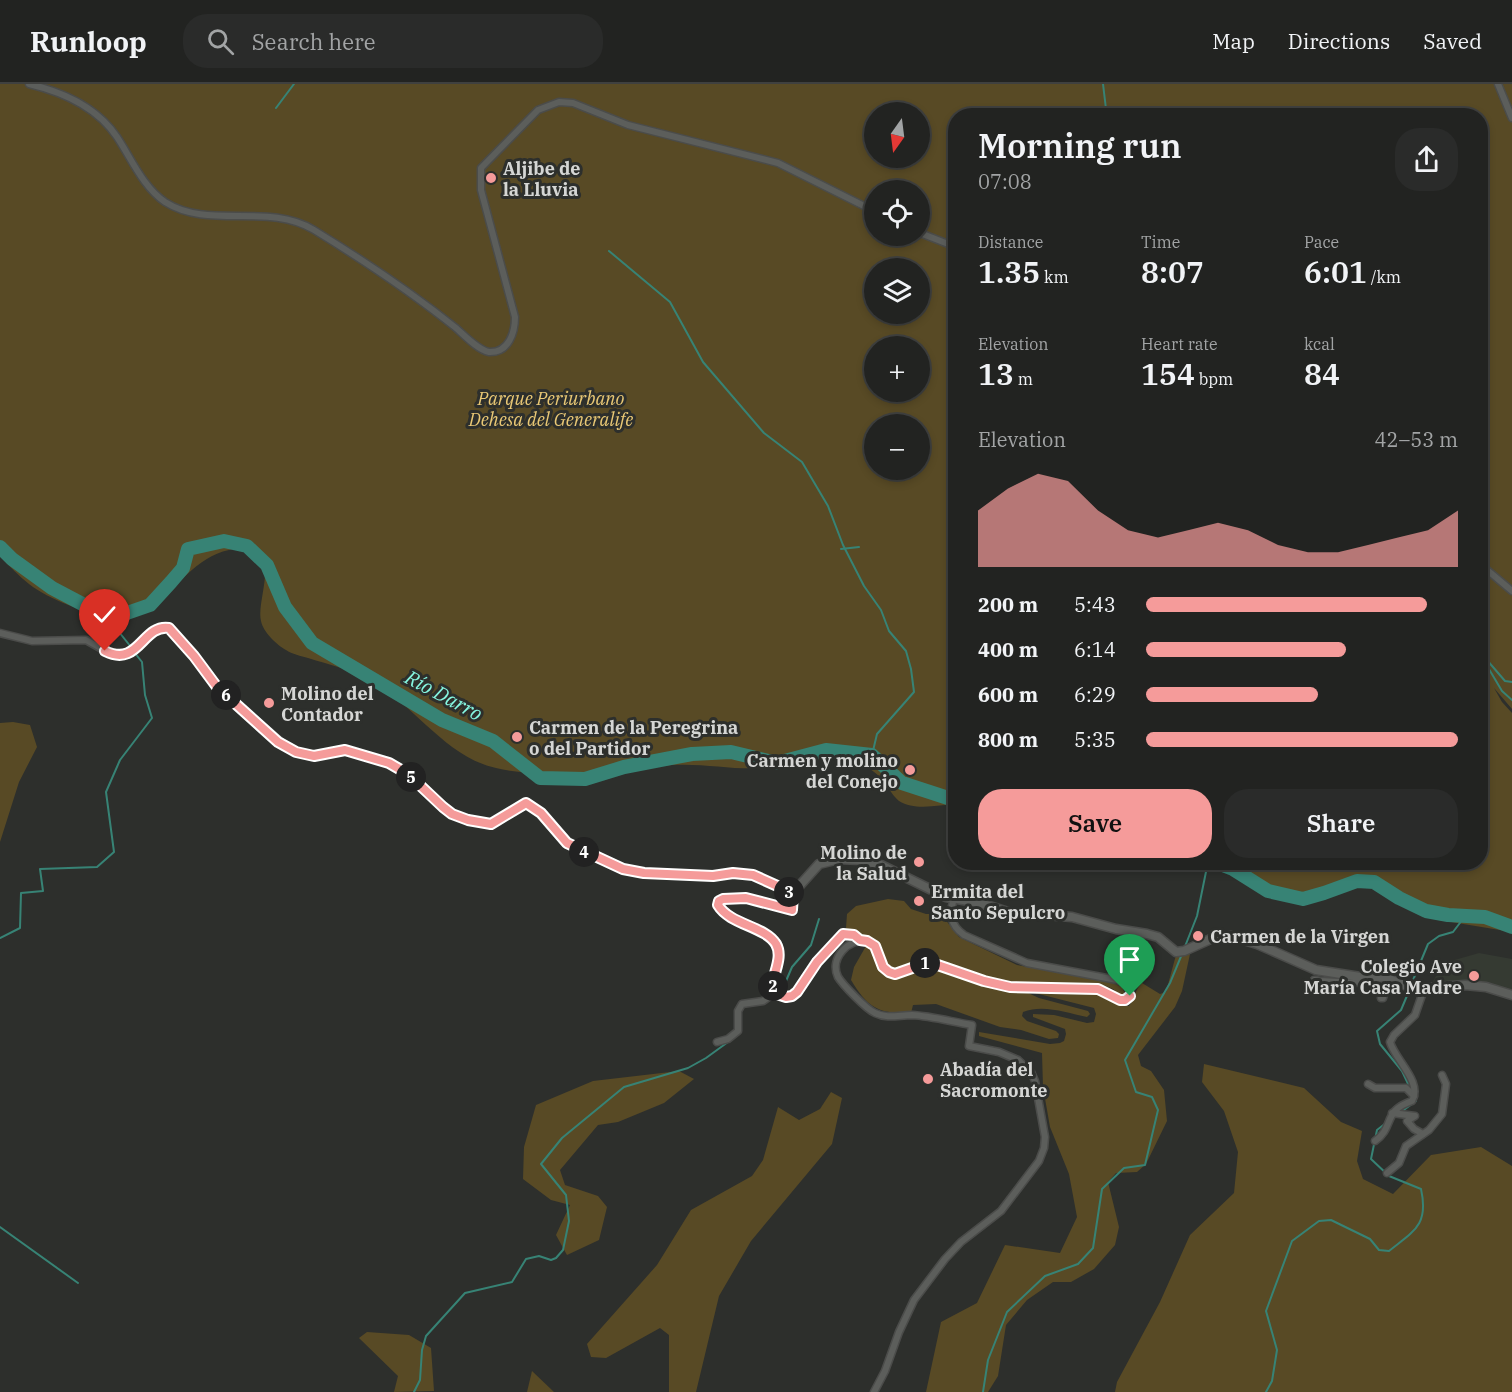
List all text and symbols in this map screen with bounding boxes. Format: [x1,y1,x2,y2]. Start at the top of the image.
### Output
search box [183,14,603,68]
text: Runloop [30,23,147,60]
icon: search [204,25,237,58]
text: Search here [252,27,376,56]
text: Map [1212,27,1255,55]
text: Directions [1288,27,1390,55]
text: Saved [1423,27,1482,55]
north arrow [864,102,930,168]
map controls [864,102,930,480]
text: Morning run [978,124,1181,167]
button: share [1395,128,1458,191]
place label: Aljibe de la Lluvia [503,157,581,201]
text: 07:08 [978,168,1032,195]
marker: Aljibe de la Lluvia [484,171,498,185]
button: locate [864,180,930,246]
text: Distance [978,232,1043,252]
text: Time [1141,232,1180,252]
text: Pace [1304,232,1339,252]
text: 1.35 [978,252,1040,291]
text: 8:07 [1141,252,1204,291]
text: 6:01 [1304,252,1367,291]
button: layers [864,258,930,324]
text: km [1040,267,1069,287]
text: /km [1367,267,1401,287]
text: Elevation [978,334,1048,354]
text: Heart rate [1141,334,1218,354]
text: kcal [1304,334,1335,354]
button: + [864,336,930,402]
text: 13 [978,354,1014,393]
text: 154 [1141,354,1195,393]
text: 84 [1304,354,1340,393]
text: m [1014,369,1033,389]
text: bpm [1195,369,1233,389]
park label: Parque Periurbano Dehesa del Generalife [468,387,633,431]
button: − [864,414,930,480]
text: Elevation [978,426,1066,453]
text: 42–53 m [1375,426,1458,453]
pin [79,589,130,651]
text: 200 m [978,591,1038,618]
text: 5:43 [1074,591,1116,618]
icon: check [88,598,121,631]
text: 400 m [978,636,1038,663]
text: 6:14 [1074,636,1116,663]
water label: Río Darro [400,663,487,727]
pin: 6 [211,680,241,710]
text: 600 m [978,681,1038,708]
text: 6:29 [1074,681,1116,708]
place label: Molino del Contador [281,682,374,726]
text: 6 [221,685,231,705]
marker: Molino del Contador [262,696,276,710]
place label: Carmen de la Peregrina o del Partidor [529,716,738,760]
text: 800 m [978,726,1038,753]
text: 5:35 [1074,726,1116,753]
marker: Carmen de la Peregrina o del Partidor [510,730,524,744]
place label: Carmen y molino del Conejo [747,749,898,793]
pin: 5 [396,762,426,792]
marker: Carmen y molino del Conejo [903,763,917,777]
text: 5 [406,767,416,787]
button: Save [978,789,1212,858]
button: Share [1224,789,1458,858]
pin: 4 [569,837,599,867]
place label: Molino de la Salud [820,841,907,885]
text: 4 [579,842,589,862]
marker: Molino de la Salud [912,855,926,869]
pin: 3 [774,877,804,907]
place label: Ermita del Santo Sepulcro [931,880,1065,924]
text: 3 [784,882,794,902]
marker: Ermita del Santo Sepulcro [912,894,926,908]
place label: Carmen de la Virgen [1210,925,1390,948]
marker: Carmen de la Virgen [1191,929,1205,943]
pin [1104,934,1155,996]
icon: arrive [1113,943,1146,976]
pin: 1 [910,948,940,978]
text: 1 [920,953,930,973]
place label: Colegio Ave María Casa Madre [1304,955,1462,999]
marker: Colegio Ave María Casa Madre [1467,969,1481,983]
pin: 2 [758,971,788,1001]
text: 2 [768,976,778,996]
place label: Abadía del Sacromonte [940,1058,1047,1102]
marker: Abadía del Sacromonte [921,1072,935,1086]

